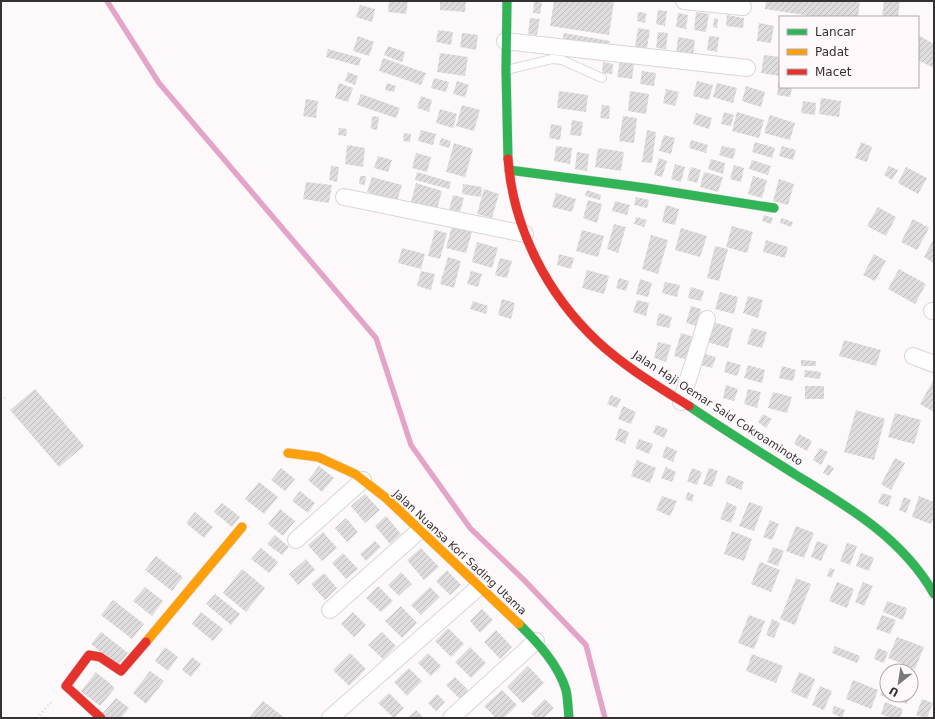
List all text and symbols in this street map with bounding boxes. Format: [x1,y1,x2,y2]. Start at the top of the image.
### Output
legend [779,16,919,88]
text: Lancar [815,25,856,39]
text: Padat [815,45,849,59]
text: Macet [815,65,852,79]
street label: Jalan Haji Oemar Said Cokroaminoto [629,348,805,468]
street label: Jalan Nuansa Kori Sading Utama [390,486,529,618]
north arrow [879,663,919,703]
text: U [887,683,901,699]

